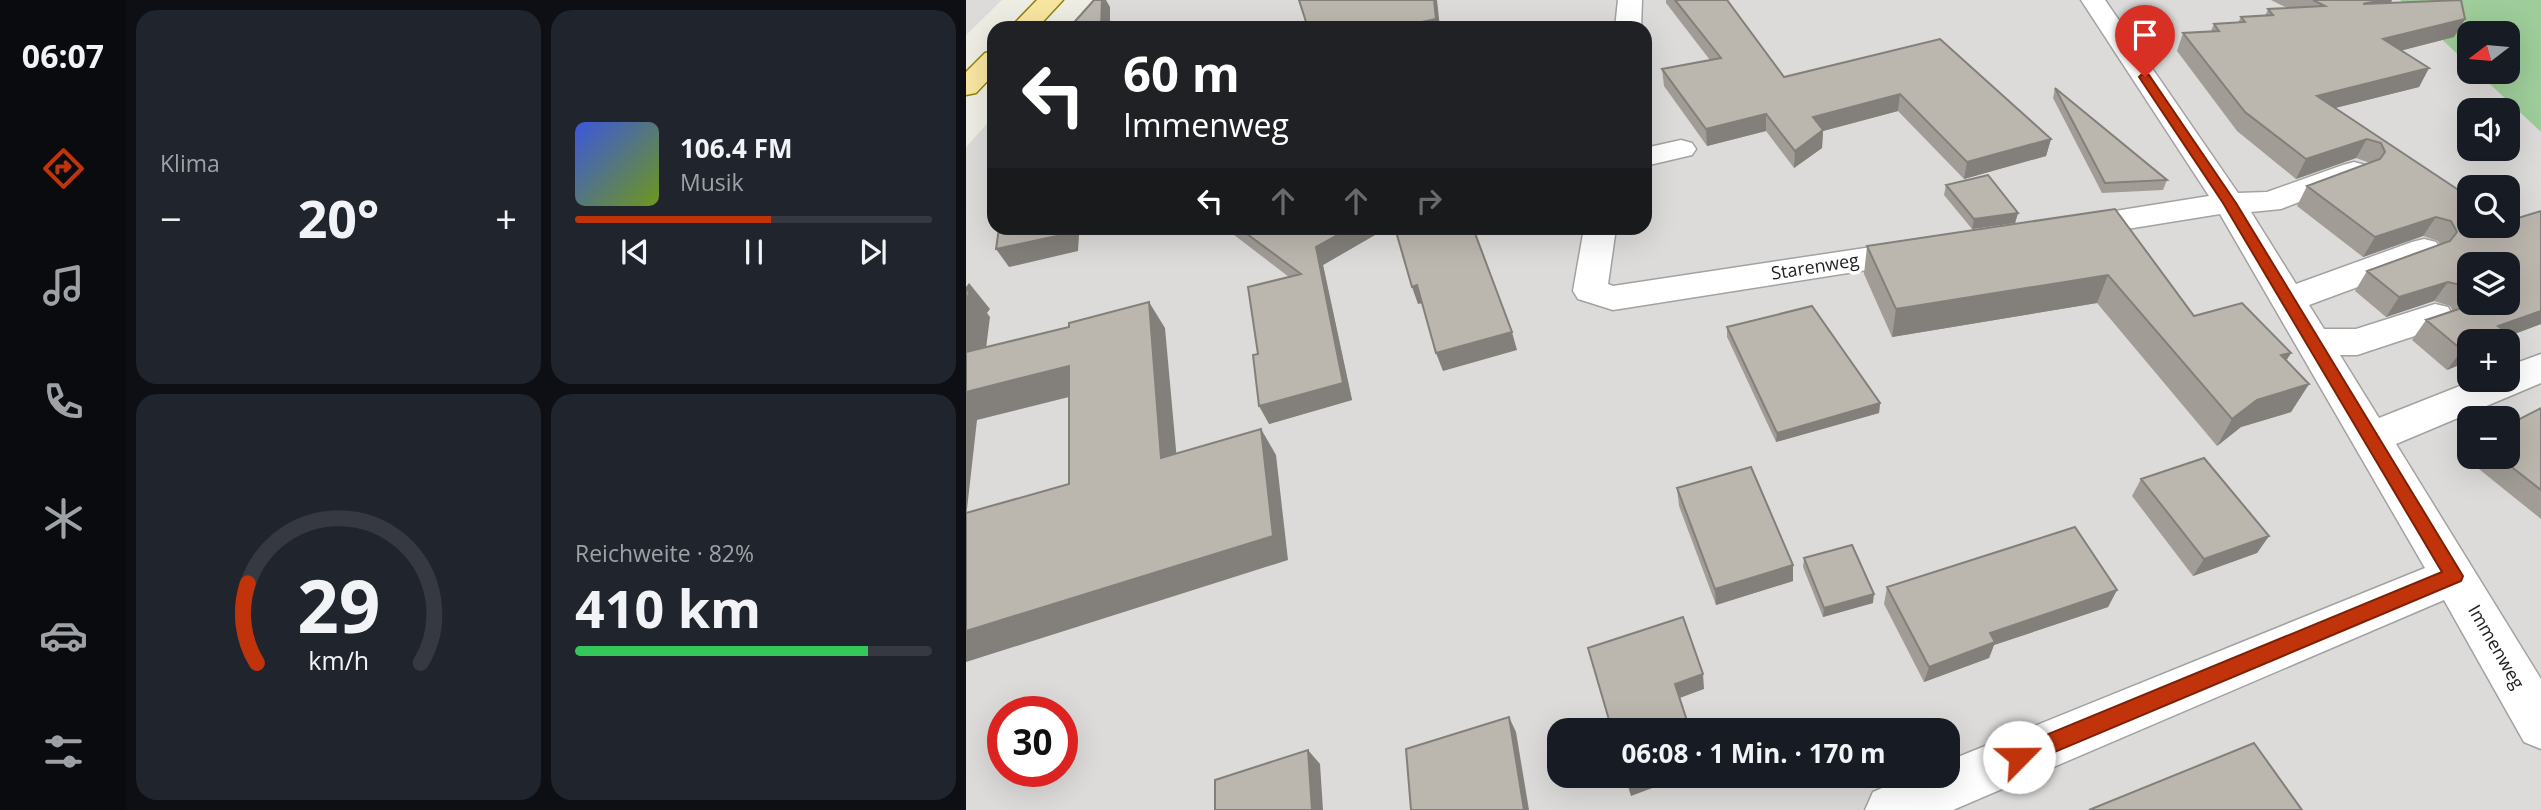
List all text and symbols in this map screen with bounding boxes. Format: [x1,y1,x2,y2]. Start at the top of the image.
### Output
pin [2115,5,2175,77]
icon: arrive [2126,16,2164,54]
north arrow [2457,21,2520,84]
map controls [2457,21,2520,469]
text: 06:07 [22,34,104,77]
text: 60 m [1123,40,1240,106]
icon: left [1008,49,1099,140]
button: sound [2457,98,2520,161]
text: Immenweg [1123,103,1289,146]
text: 106.4 FM [680,130,792,166]
icon: directions [39,144,88,193]
text: Klima [160,147,220,179]
text: Musik [680,166,744,198]
button: search [2457,175,2520,238]
text: 20° [298,182,379,253]
icon: left [1191,182,1229,220]
icon: ahead [1264,182,1302,220]
icon: ahead [1337,182,1375,220]
icon: right [1410,182,1448,220]
text: − [160,192,182,244]
text: + [495,192,517,244]
icon: previous [616,233,654,271]
icon: pause [735,233,773,271]
icon: next [854,233,892,271]
street label: Starenweg [1769,247,1861,285]
button: layers [2457,252,2520,315]
icon: music [39,261,88,310]
button: + [2457,329,2520,392]
icon: phone [39,377,88,426]
button: − [2457,406,2520,469]
icon: climate [39,494,88,543]
text: Reichweite · 82% [575,537,754,569]
text: 29 [297,555,380,654]
text: 410 km [575,572,761,643]
street label: Immenweg [2463,600,2531,693]
icon: car [39,611,88,660]
text: km/h [308,643,369,677]
speed limit sign: 30 [987,696,1078,787]
position arrow [1982,720,2056,794]
icon: filters [39,727,88,776]
text: 06:08 · 1 Min. · 170 m [1621,735,1886,771]

